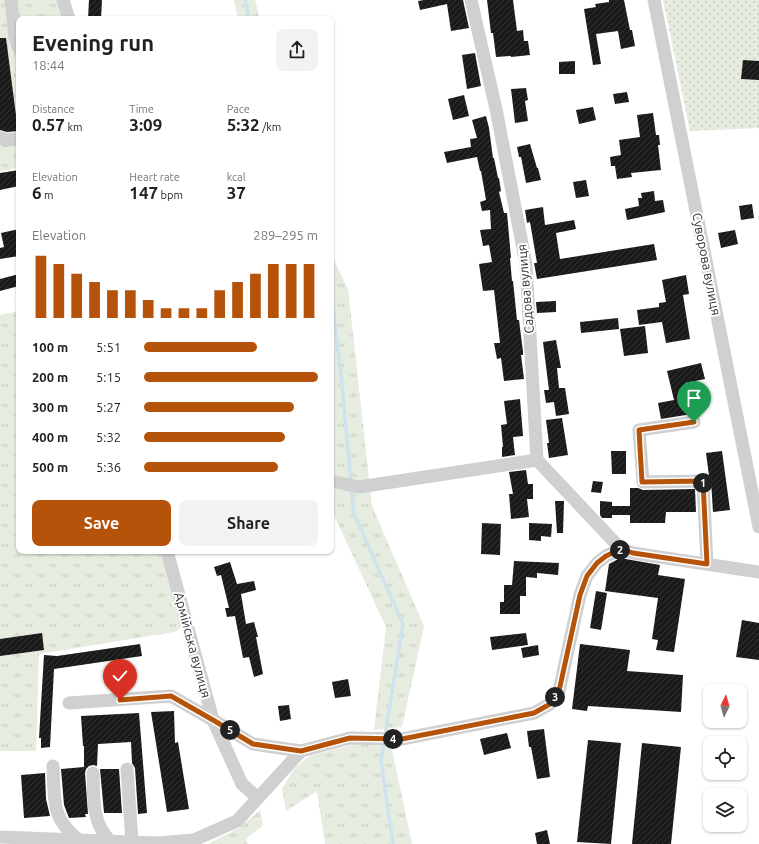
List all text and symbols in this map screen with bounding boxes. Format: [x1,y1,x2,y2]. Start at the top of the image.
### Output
button: share [276,29,318,71]
text: Evening run [32,30,154,55]
text: 18:44 [32,58,65,72]
text: Distance [32,103,75,115]
text: Time [129,103,154,115]
text: Pace [227,103,250,115]
text: 0.57 [32,115,65,134]
text: 3:09 [129,115,162,134]
text: 5:32 [227,115,260,134]
text: km [65,121,83,133]
text: /km [260,121,281,133]
text: Elevation [32,171,78,183]
text: Heart rate [129,171,180,183]
text: kcal [227,171,246,183]
text: 6 [32,183,42,202]
text: 147 [129,183,158,202]
text: 37 [227,183,246,202]
text: m [42,189,54,201]
text: bpm [158,189,183,201]
street label: Суворова вулиця [690,212,724,316]
text: Elevation [32,228,86,242]
text: 289–295 m [253,228,318,242]
street label: Садова вулиця [514,244,536,334]
text: 100 m [32,340,68,354]
text: 5:51 [96,340,121,354]
text: 200 m [32,370,68,384]
text: 5:15 [96,370,121,384]
pin [677,381,711,422]
icon: arrive [683,387,705,409]
text: 300 m [32,400,68,414]
text: 5:27 [96,400,121,414]
text: 400 m [32,430,68,444]
text: 5:32 [96,430,121,444]
text: 500 m [32,460,68,474]
text: 5:36 [96,460,121,474]
pin: 1 [693,473,713,493]
text: 1 [700,477,706,489]
button: Save [32,500,171,546]
button: Share [179,500,318,546]
pin: 2 [610,540,630,560]
text: 2 [617,544,623,556]
street label: Армійська вулиця [172,591,214,699]
pin [103,659,137,700]
icon: check [109,665,131,687]
north arrow [703,684,747,728]
map controls [703,684,747,832]
pin: 3 [545,687,565,707]
text: 3 [552,691,558,703]
pin: 5 [220,720,240,740]
text: 5 [227,724,233,736]
pin: 4 [383,729,403,749]
text: 4 [390,733,396,745]
button: locate [703,736,747,780]
button: layers [703,788,747,832]

